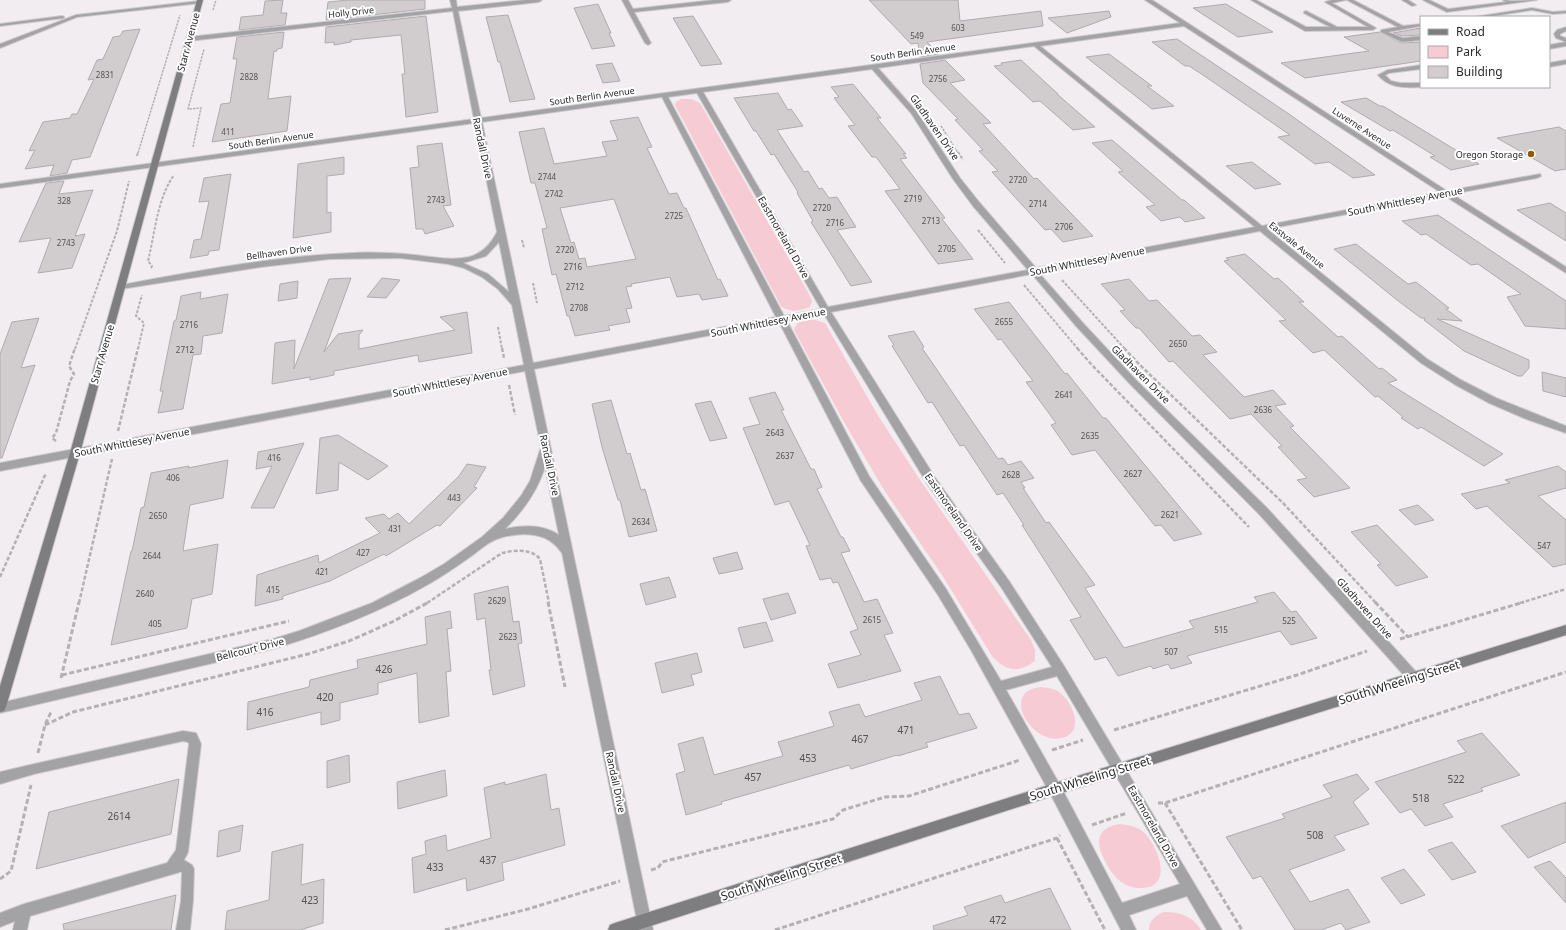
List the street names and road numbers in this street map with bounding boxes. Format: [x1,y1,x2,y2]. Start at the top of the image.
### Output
street label: Holly Drive [327,3,375,21]
street label: Starr Avenue [173,11,203,73]
street label: South Berlin Avenue [870,40,956,64]
street label: South Berlin Avenue [549,84,635,108]
street label: Gladhaven Drive [907,91,963,163]
street label: Luverne Avenue [1330,104,1394,152]
street label: Randall Drive [470,116,496,180]
street label: South Berlin Avenue [228,128,314,152]
street label: South Whittlesey Avenue [1346,183,1464,219]
street label: Eastmoreland Drive [755,193,813,281]
street label: Eastvale Avenue [1266,218,1328,272]
street label: Bellhaven Drive [245,241,313,263]
street label: South Whittlesey Avenue [1028,243,1146,279]
street label: South Whittlesey Avenue [709,304,827,340]
street label: Starr Avenue [87,323,117,385]
street label: Gladhaven Drive [1109,342,1174,407]
street label: South Whittlesey Avenue [391,364,509,400]
street label: South Whittlesey Avenue [73,424,191,460]
street label: Randall Drive [537,433,563,497]
street label: Eastmoreland Drive [922,470,986,554]
street label: Gladhaven Drive [1334,574,1396,642]
street label: Bellcourt Drive [215,634,286,664]
street label: South Wheeling Street [1336,655,1462,709]
street label: Randall Drive [603,750,629,814]
street label: South Wheeling Street [1027,751,1153,805]
street label: Eastmoreland Drive [1125,782,1183,870]
street label: South Wheeling Street [719,849,844,905]

